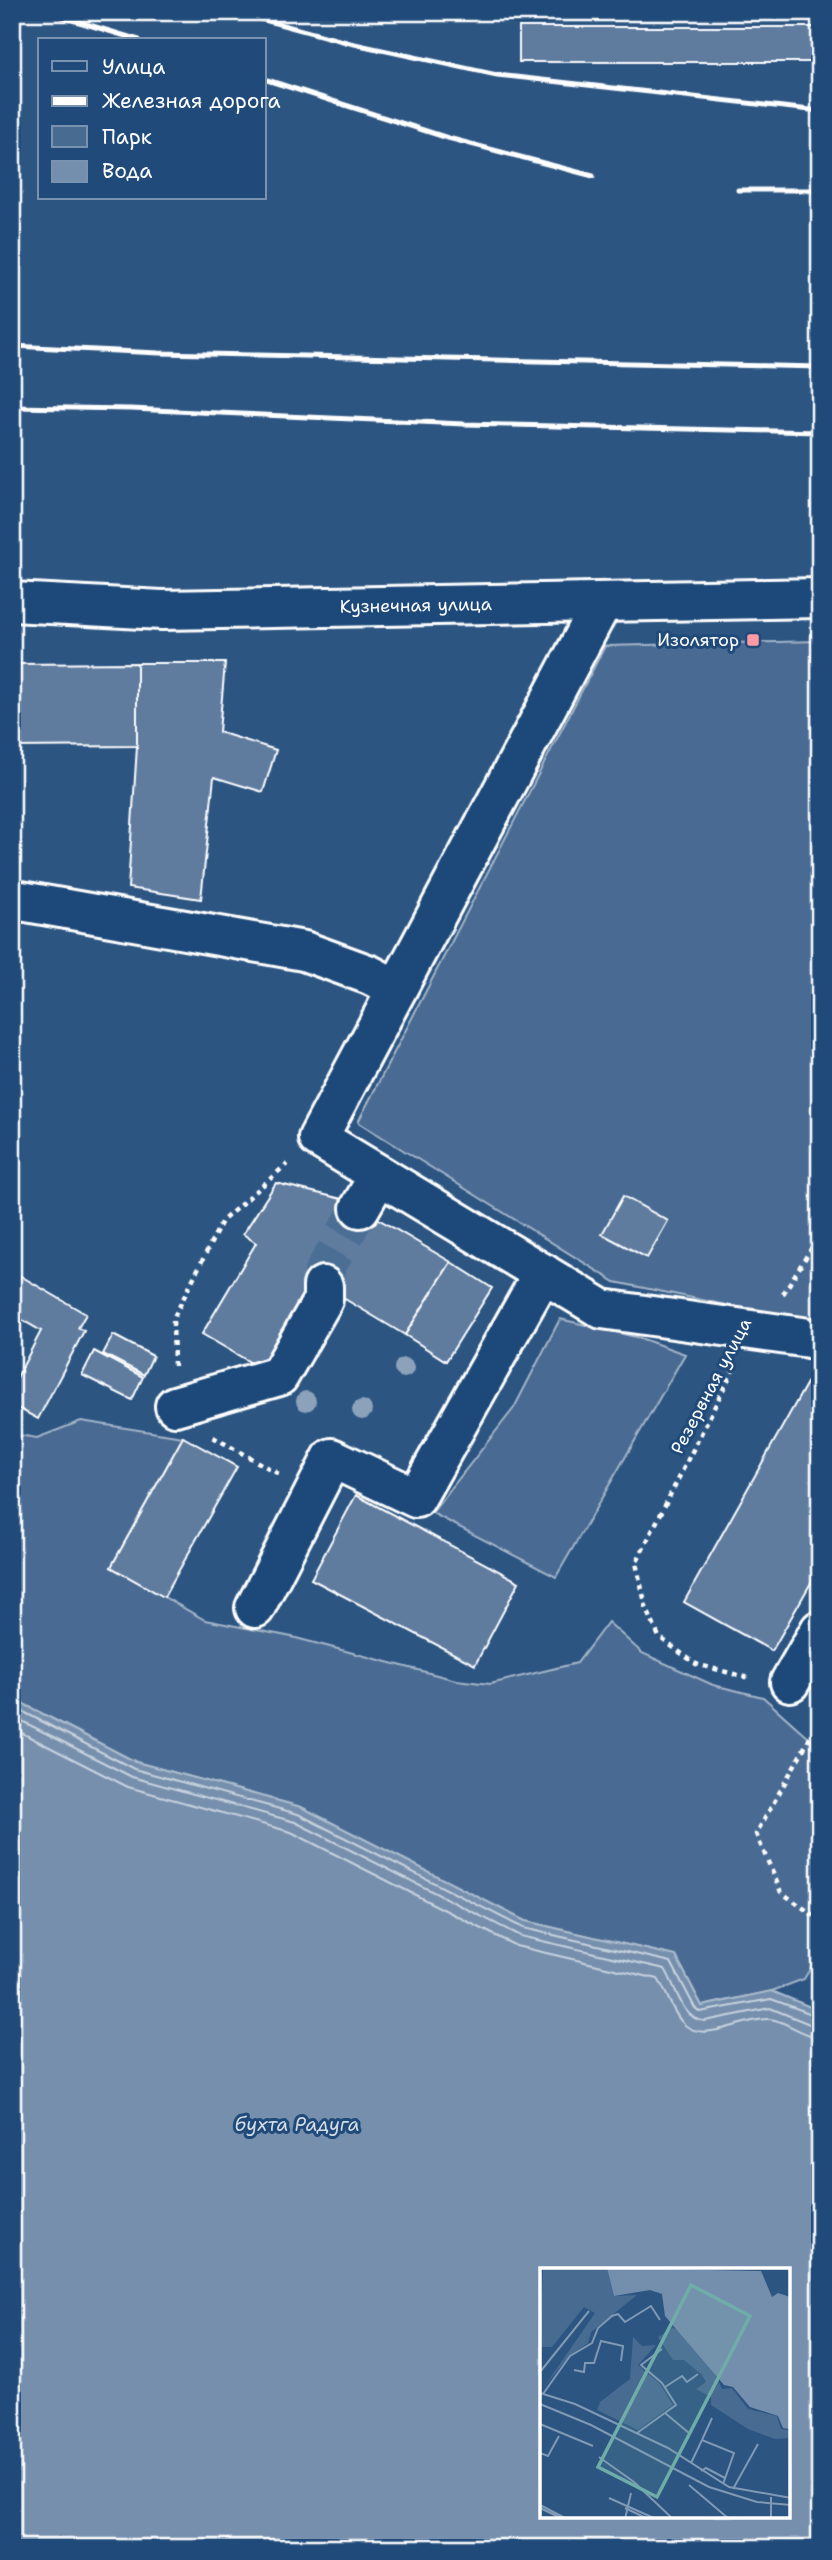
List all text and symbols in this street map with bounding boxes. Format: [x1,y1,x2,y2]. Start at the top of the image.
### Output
legend [38,38,266,200]
text: Улица [102,53,165,81]
text: Железная дорога [102,87,281,115]
text: Парк [102,123,152,151]
text: Вода [102,157,152,185]
street label: Кузнечная улица [339,592,492,619]
place label: Изолятор [657,628,739,652]
marker: Изолятор [745,632,761,648]
street label: Резервная улица [665,1314,757,1458]
water label: бухта Радуга [234,2112,360,2137]
inset map [540,2268,790,2518]

